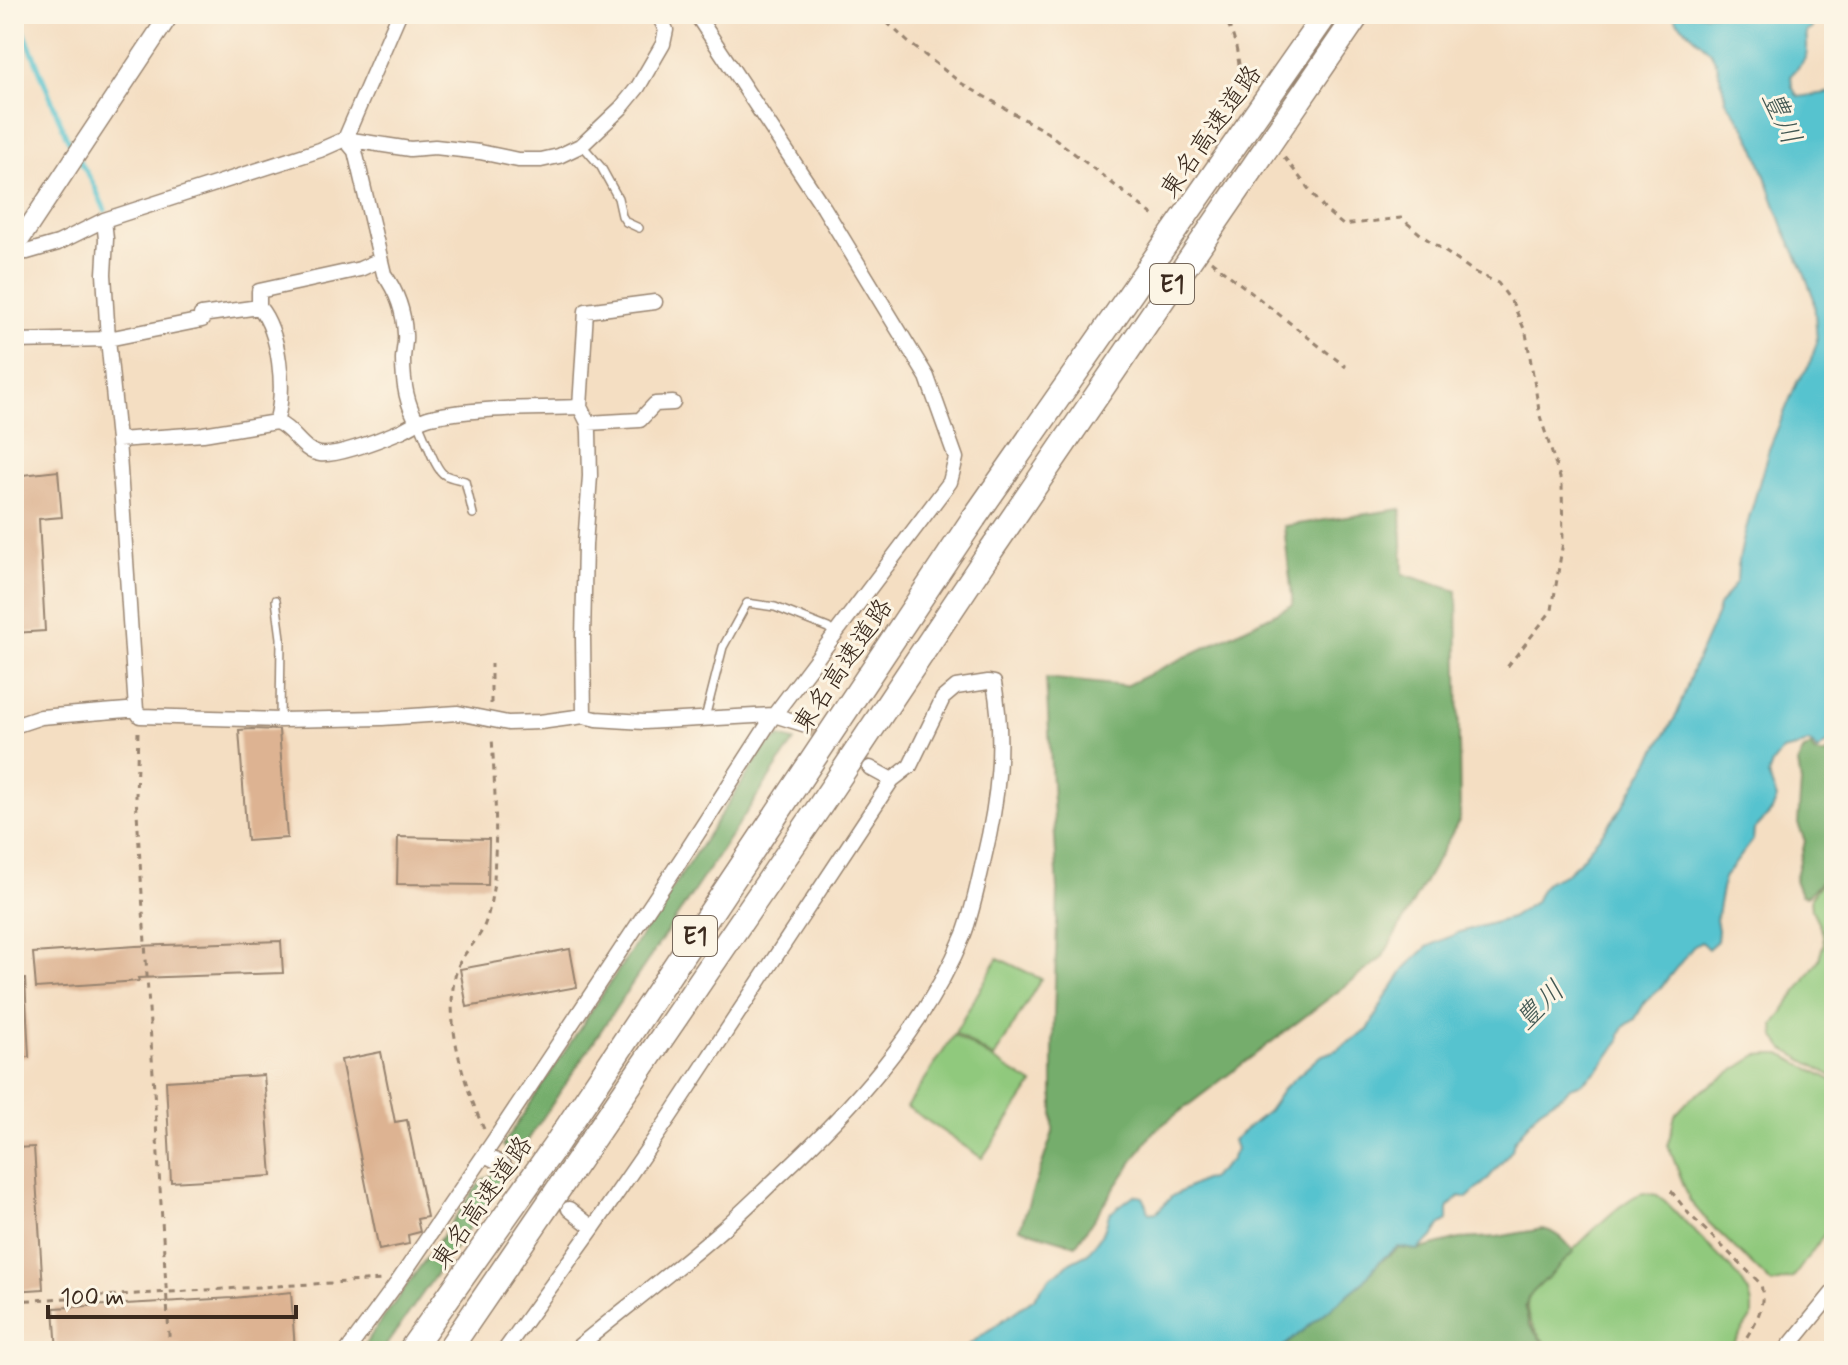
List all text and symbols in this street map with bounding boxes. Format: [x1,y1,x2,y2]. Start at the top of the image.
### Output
street label: 東名高速道路 [1153,58,1270,206]
water label: 豊川 [1752,85,1809,151]
road number: E1 [1150,264,1194,304]
street label: 東名高速道路 [786,592,901,740]
road number: E1 [673,916,717,956]
water label: 豊川 [1508,973,1574,1039]
street label: 東名高速道路 [424,1129,541,1277]
scale bar [48,1269,296,1319]
text: 100 m [60,1283,124,1314]

